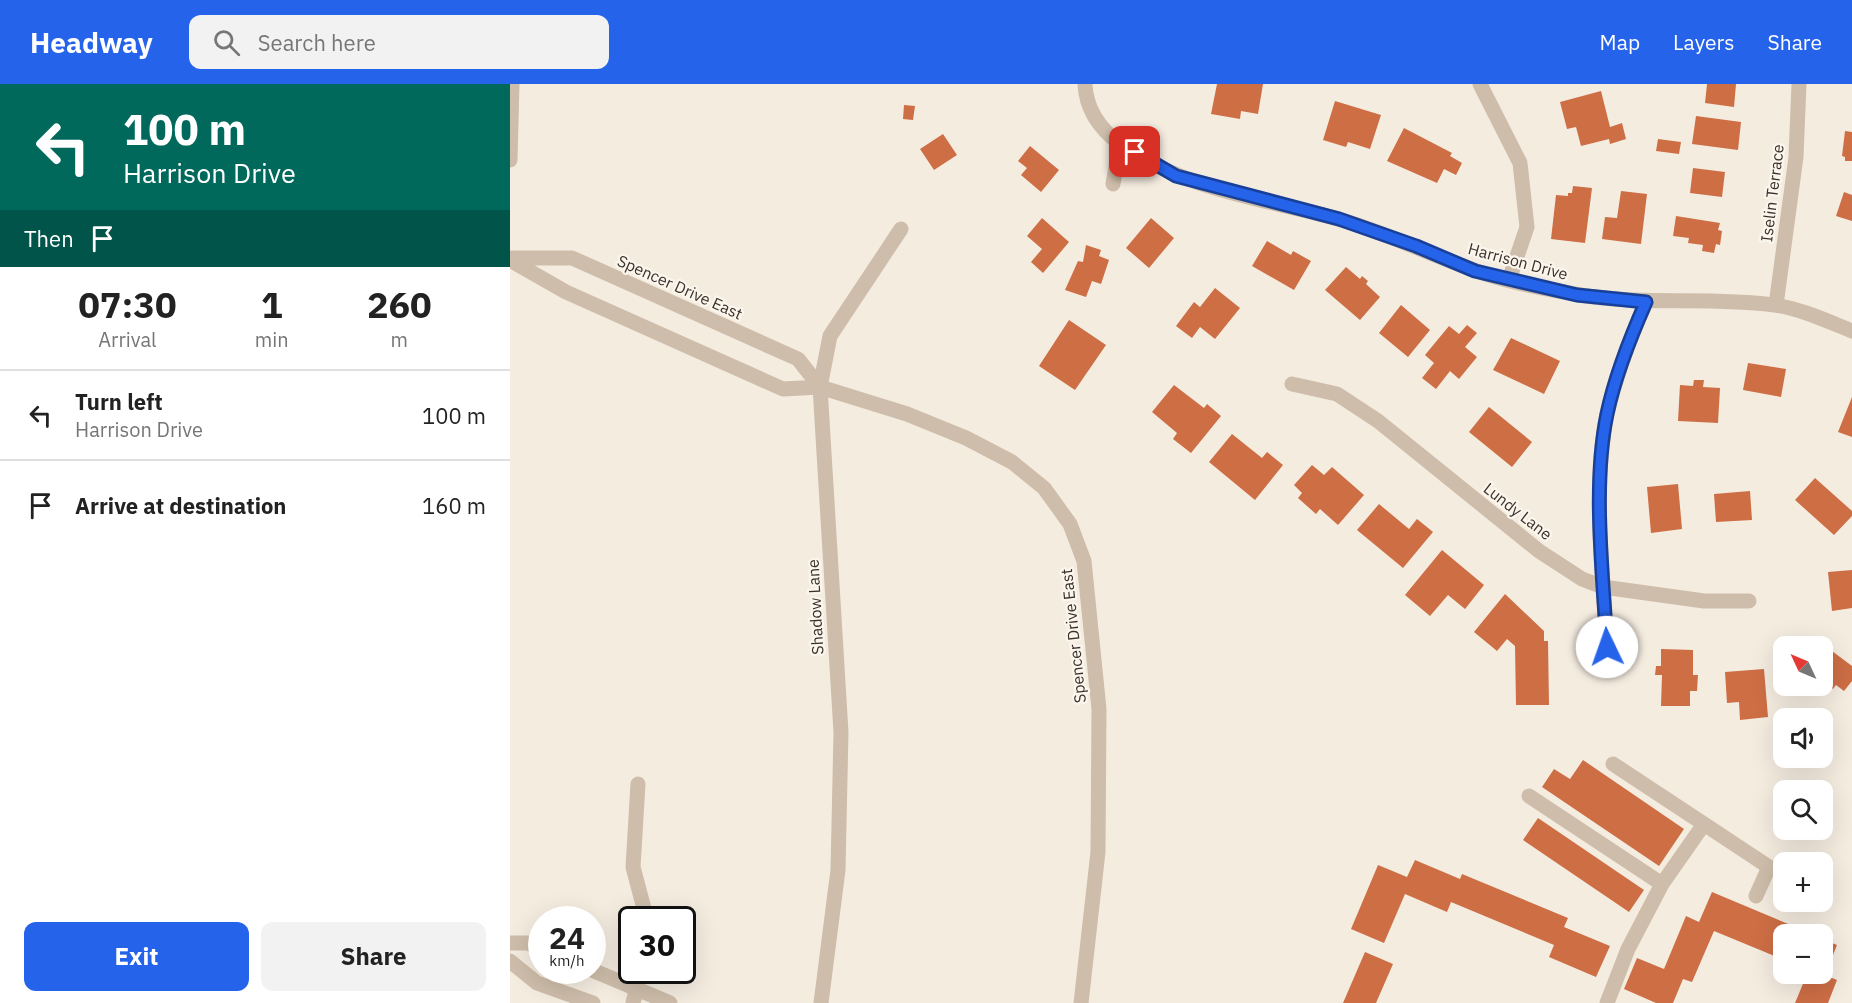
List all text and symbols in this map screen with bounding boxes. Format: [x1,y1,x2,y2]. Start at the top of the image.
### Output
search box [189,15,609,69]
text: Headway [30,24,153,61]
icon: search [210,26,243,59]
text: Search here [258,28,376,57]
text: Map [1600,28,1640,56]
text: Layers [1673,28,1735,56]
text: Share [1768,28,1822,56]
text: 100 m [123,102,246,157]
icon: left [24,108,102,186]
pin [1109,126,1160,177]
icon: arrive [1118,135,1151,168]
street label: Iselin Terrace [1756,143,1788,243]
text: Harrison Drive [123,155,296,190]
icon: arrive [86,222,119,255]
text: Then [24,224,74,253]
street label: Harrison Drive [1466,238,1570,284]
street label: Spencer Drive East [614,250,746,324]
text: 07:30 [78,281,177,328]
text: 1 [261,281,283,328]
text: 260 [367,281,432,328]
text: Arrival [98,326,157,353]
text: min [255,326,289,353]
text: m [391,326,408,353]
text: Turn left [75,387,163,416]
icon: left [24,399,57,432]
text: 100 m [422,401,486,430]
text: Harrison Drive [75,416,203,443]
street label: Lundy Lane [1480,478,1556,544]
icon: arrive [24,489,57,522]
text: Arrive at destination [75,491,286,520]
text: 160 m [422,491,486,520]
street label: Shadow Lane [803,559,827,655]
street label: Spencer Drive East [1056,568,1090,704]
position arrow [1575,615,1639,679]
north arrow [1773,636,1833,696]
map controls [1773,636,1833,984]
button: sound [1773,708,1833,768]
button: search [1773,780,1833,840]
button: + [1773,852,1833,912]
speed limit sign: 30 [618,906,696,984]
text: 24 [549,918,585,957]
button: Exit [24,922,249,991]
button: Share [261,922,486,991]
button: − [1773,924,1833,984]
text: km/h [549,951,585,970]

